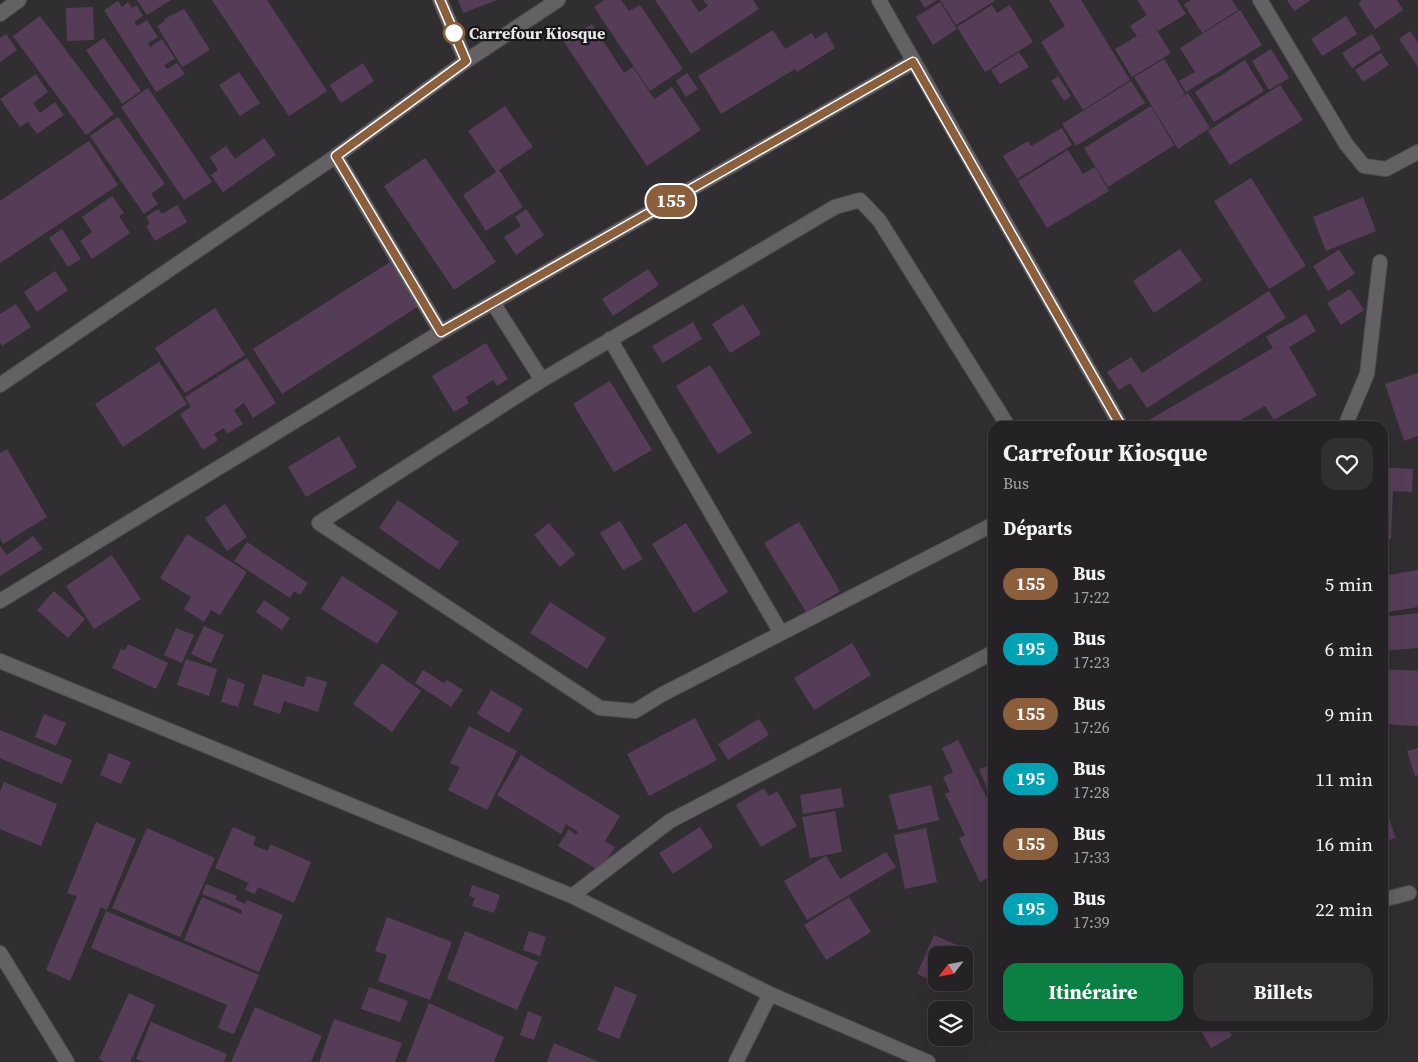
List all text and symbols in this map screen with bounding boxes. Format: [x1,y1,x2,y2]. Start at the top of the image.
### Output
marker: Carrefour Kiosque [443,22,465,44]
place label: Carrefour Kiosque [469,22,605,44]
line badge: 155 [642,185,700,217]
text: 155 [656,188,686,213]
text: Carrefour Kiosque [1003,436,1207,469]
button: heart [1321,438,1373,490]
text: Bus [1003,472,1029,494]
text: Départs [1003,515,1072,541]
text: Bus [1073,560,1105,586]
text: 155 [1016,571,1045,596]
text: 5 min [1325,571,1373,597]
text: 17:22 [1073,586,1110,608]
text: Bus [1073,625,1105,651]
text: 195 [1016,636,1045,661]
text: 6 min [1325,636,1373,662]
text: 17:23 [1073,651,1110,673]
text: Bus [1073,690,1105,716]
text: 155 [1016,701,1045,726]
text: 9 min [1325,701,1373,727]
text: 17:26 [1073,716,1110,738]
text: Bus [1073,755,1105,781]
text: 195 [1016,766,1045,791]
text: 11 min [1315,766,1373,792]
text: 17:28 [1073,781,1110,803]
text: Bus [1073,820,1105,846]
text: 155 [1016,831,1045,856]
text: 16 min [1315,831,1373,857]
text: 17:33 [1073,846,1110,868]
text: Bus [1073,885,1105,911]
text: 195 [1016,896,1045,921]
text: 22 min [1315,896,1373,922]
text: 17:39 [1073,911,1110,933]
north arrow [928,946,972,991]
map controls [928,946,973,1046]
button: Itinéraire [1003,963,1183,1021]
button: Billets [1193,963,1373,1021]
button: layers [928,1001,973,1046]

